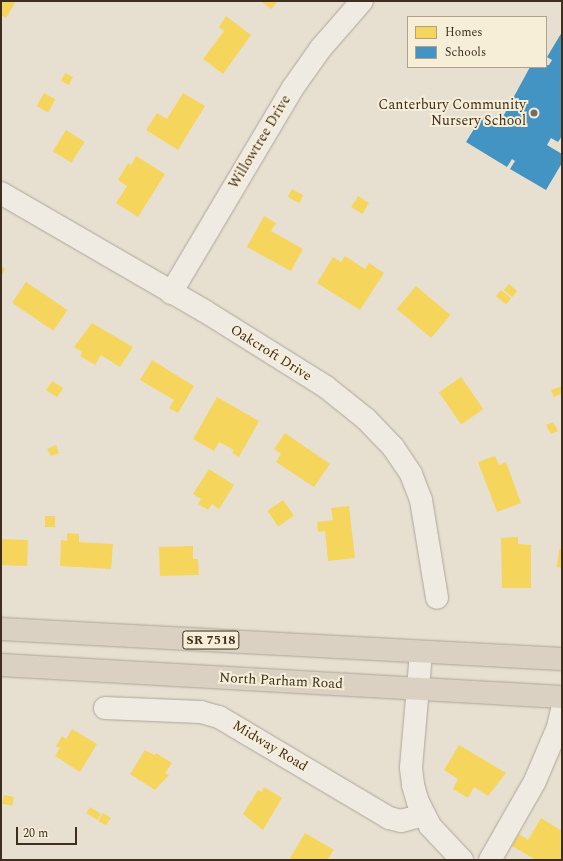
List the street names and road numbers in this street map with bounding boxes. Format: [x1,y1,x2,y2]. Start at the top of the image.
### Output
street label: Willowtree Drive [225,92,295,192]
street label: Oakcroft Drive [227,321,315,385]
road number: SR 7518 [182,629,240,651]
street label: North Parham Road [219,669,343,693]
street label: Midway Road [229,717,311,775]

